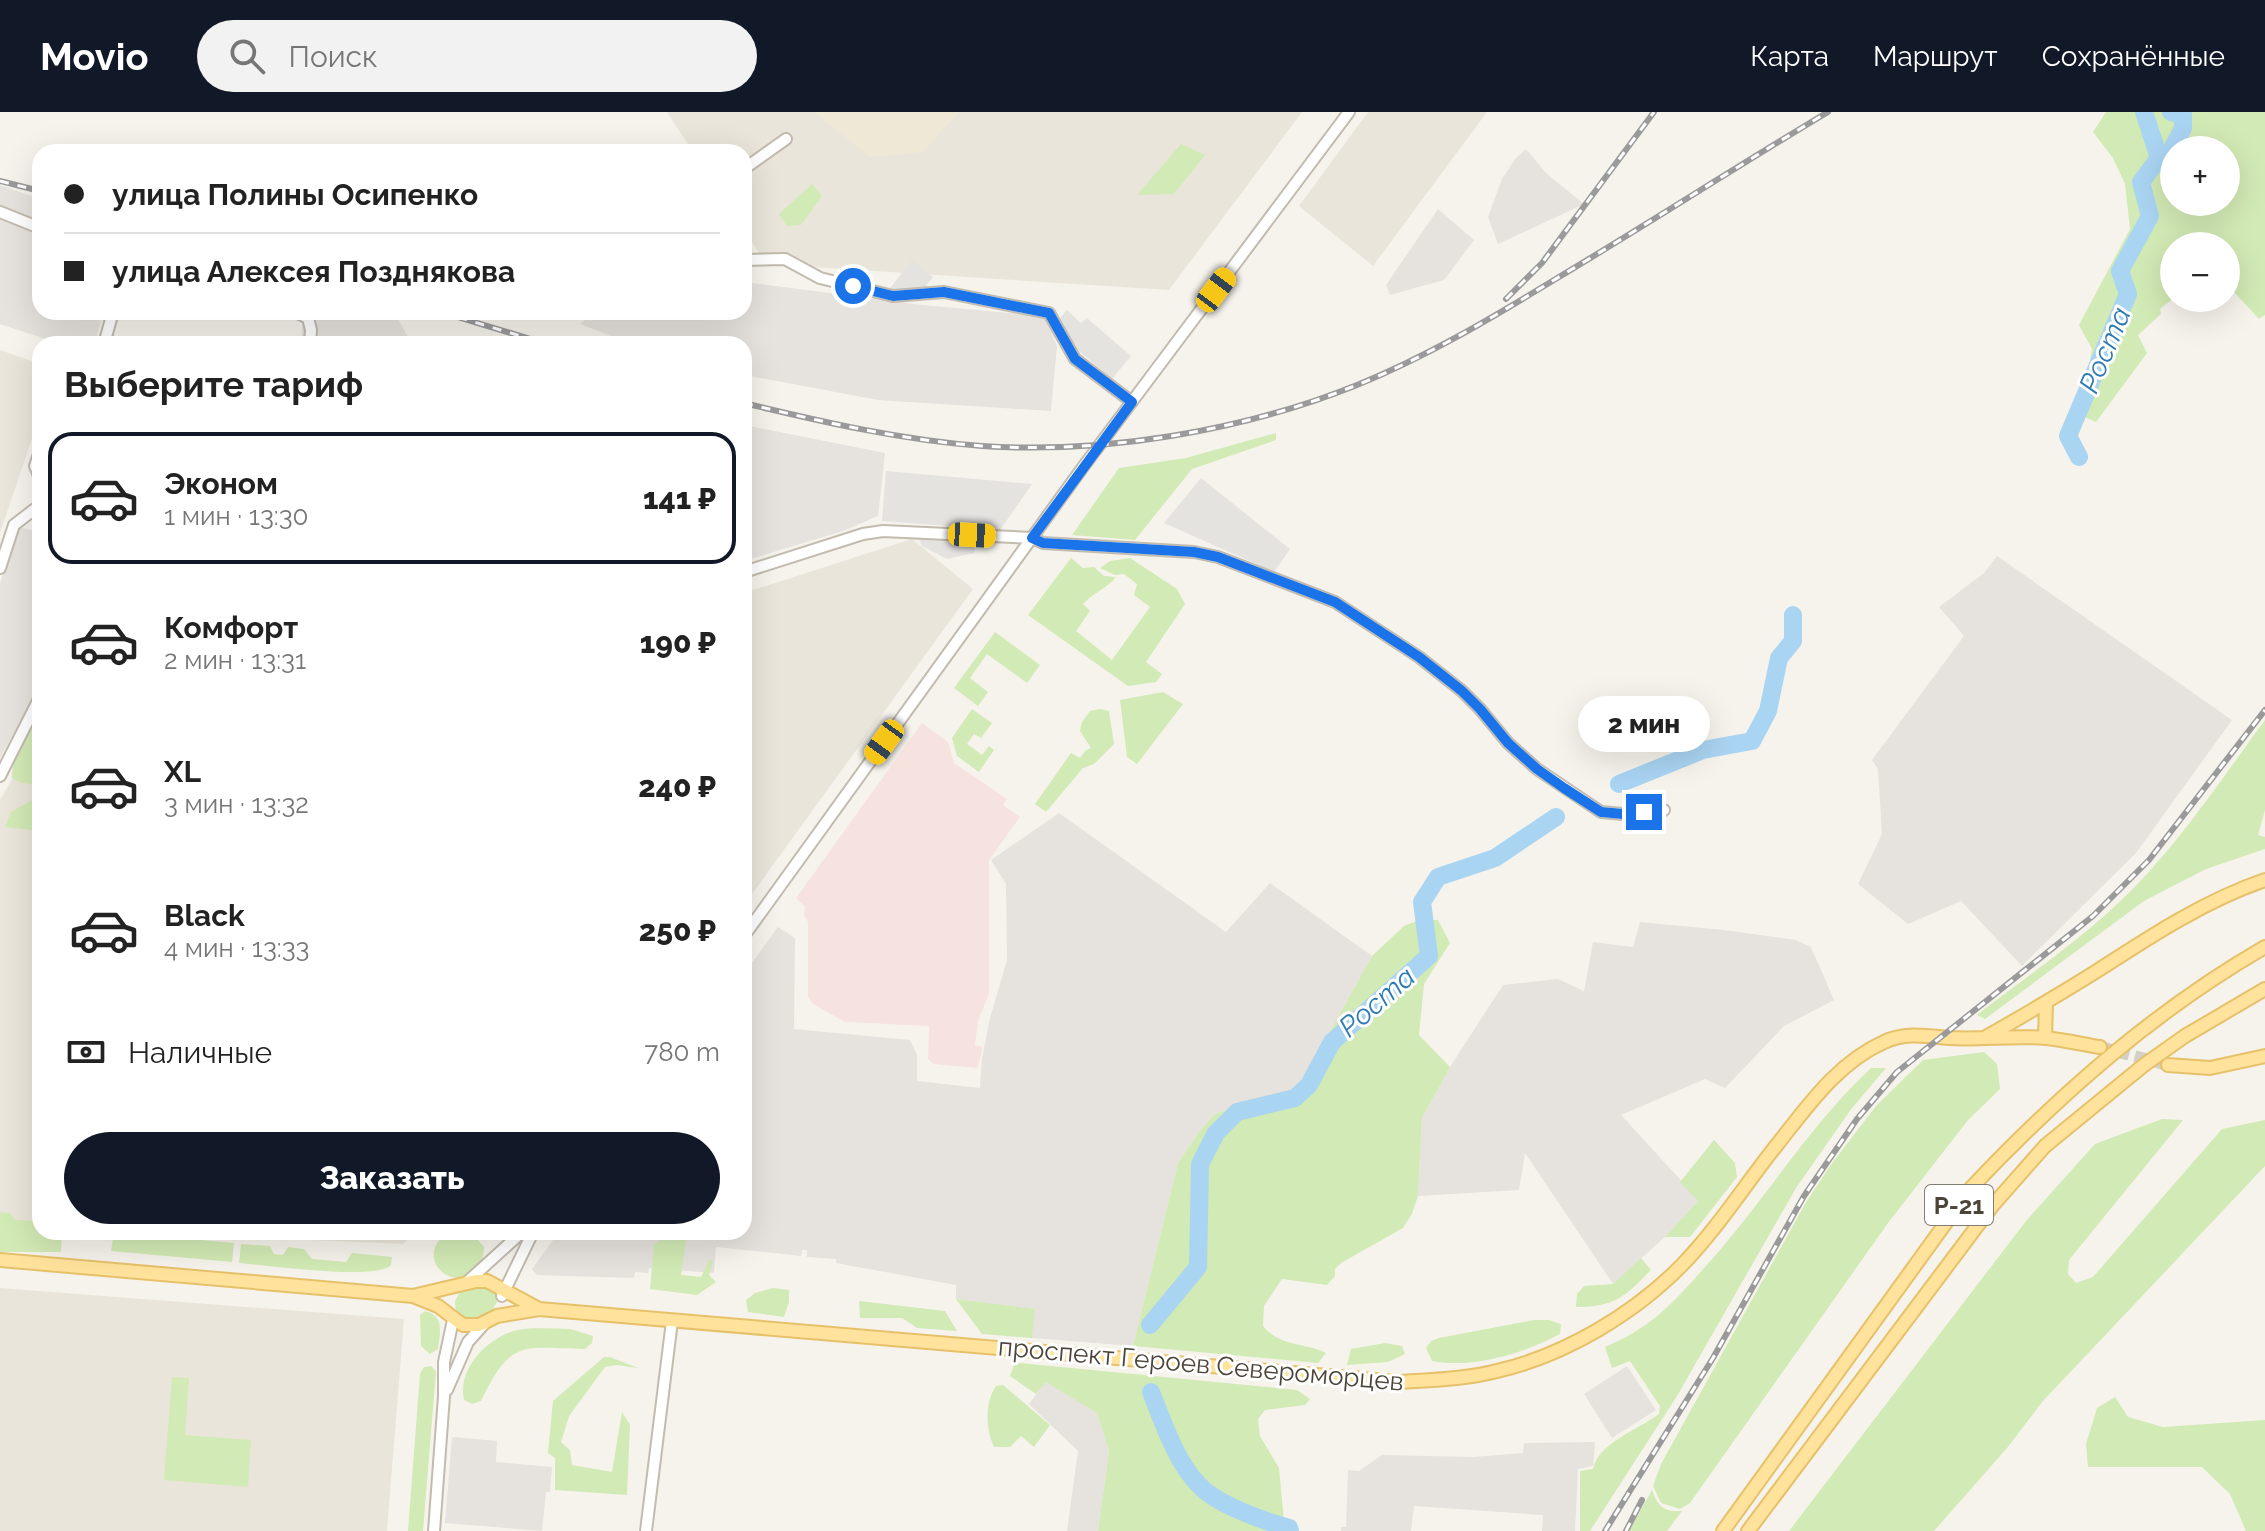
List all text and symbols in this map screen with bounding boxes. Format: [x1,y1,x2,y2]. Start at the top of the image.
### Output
search box [197,20,757,92]
text: Movio [40,34,149,79]
icon: search [225,34,269,78]
text: Поиск [289,39,378,74]
text: Карта [1750,40,1829,73]
text: Маршрут [1873,40,1998,73]
text: Сохранённые [2042,40,2225,73]
map controls [2160,136,2240,312]
button: + [2160,136,2240,216]
text: улица Полины Осипенко [112,177,478,212]
button: − [2160,232,2240,312]
text: улица Алексея Позднякова [112,254,515,289]
car [1192,264,1240,316]
route start [835,268,871,304]
water label: Роста [2072,302,2138,398]
text: Выберите тариф [64,363,363,405]
icon: car [68,462,140,534]
text: Эконом [164,466,278,501]
text: 141 ₽ [643,481,716,516]
text: 1 мин · 13:30 [164,501,308,531]
car [947,522,997,548]
icon: car [68,606,140,678]
text: Комфорт [164,610,298,645]
text: 190 ₽ [640,625,716,660]
text: 2 мин · 13:31 [164,645,306,675]
callout: 2 мин [1578,696,1710,752]
text: 2 мин [1608,709,1680,739]
car [860,716,908,768]
icon: car [68,750,140,822]
text: XL [164,754,201,789]
text: 240 ₽ [638,769,716,804]
text: 3 мин · 13:32 [164,789,309,819]
route end [1626,794,1662,830]
icon: car [68,894,140,966]
text: Black [164,898,245,933]
text: 250 ₽ [639,913,716,948]
text: 4 мин · 13:33 [164,933,310,963]
water label: Роста [1332,960,1422,1044]
icon: cash [64,1030,108,1074]
text: Наличные [128,1035,272,1070]
text: 780 m [644,1037,720,1067]
button: Заказать [64,1132,720,1224]
road number: Р-21 [1925,1185,1993,1225]
street label: проспект Героев Североморцев [997,1331,1405,1397]

